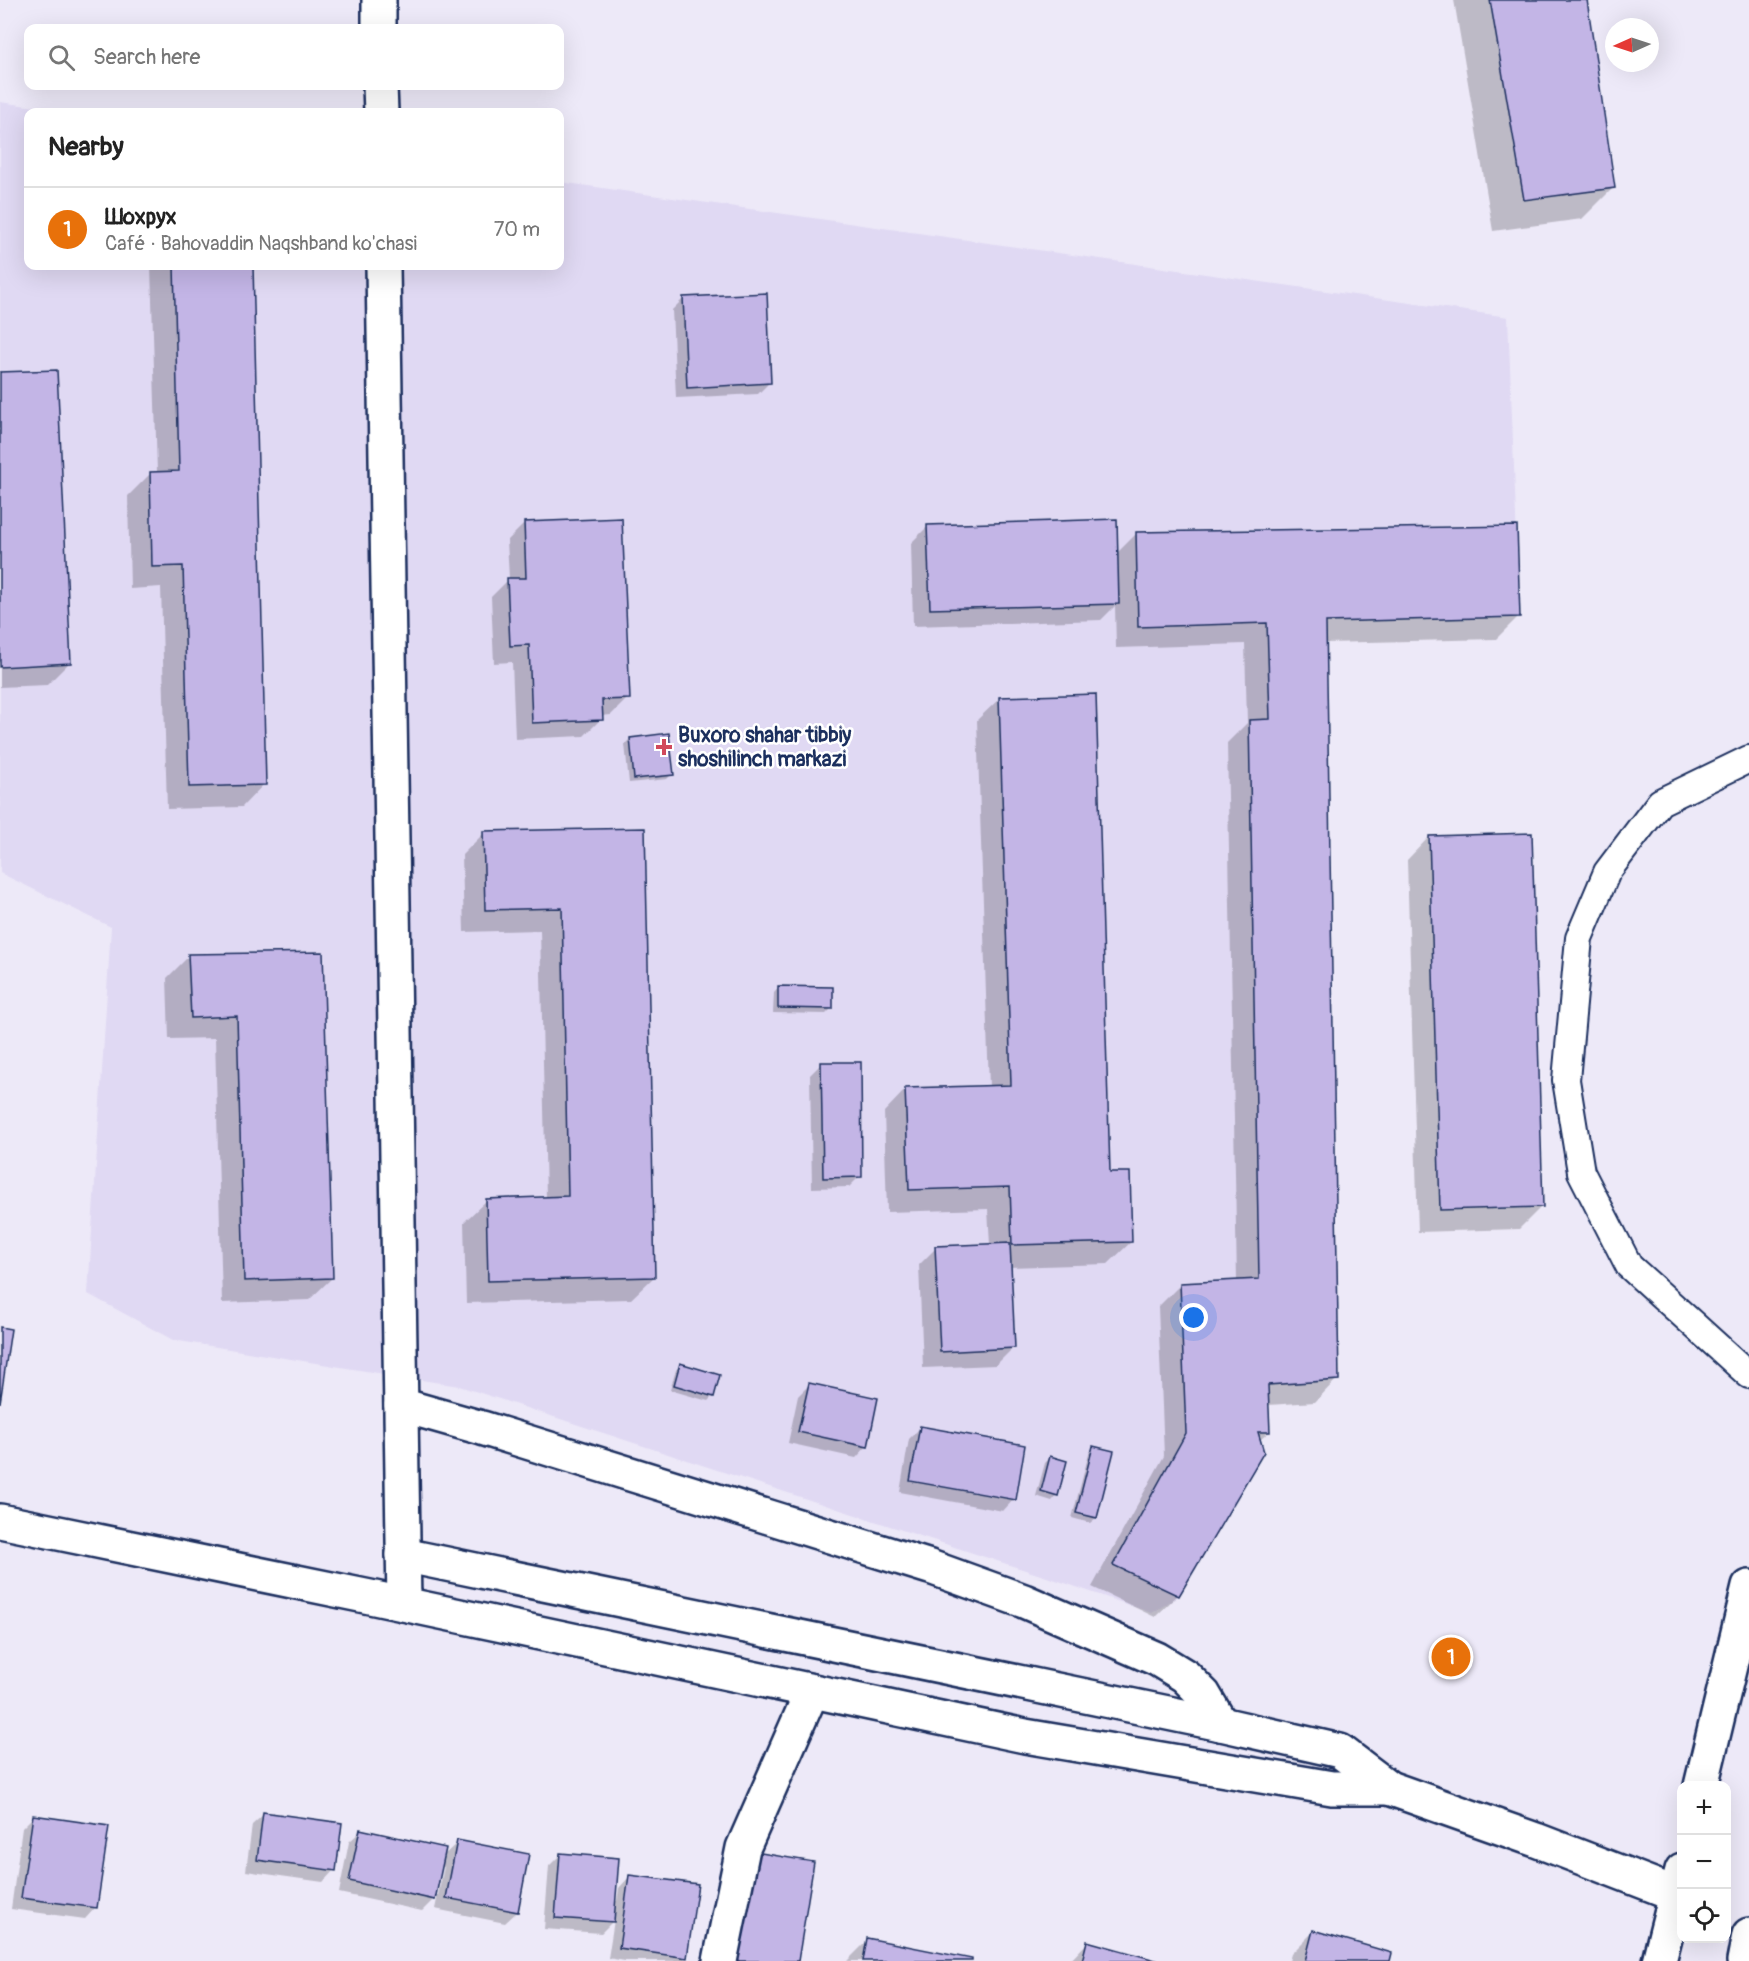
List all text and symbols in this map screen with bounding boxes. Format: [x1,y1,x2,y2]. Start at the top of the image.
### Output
north arrow [1605,18,1659,72]
search box [24,24,564,90]
icon: search [45,41,78,74]
text: Search here [93,43,200,71]
text: Nearby [48,131,124,163]
text: Шохрух [105,203,177,231]
text: 1 [64,217,71,242]
text: 70 m [494,217,540,242]
text: Café · Bahovaddin Naqshband ko'chasi [105,231,417,256]
place label: Buxoro shahar tibbiy shoshilinch markazi [678,722,851,773]
marker: Buxoro shahar tibbiy shoshilinch markazi [655,738,673,756]
your location [1179,1303,1208,1332]
pin: 1 [1432,1634,1470,1680]
map controls [1677,1781,1731,1943]
button: + [1677,1781,1731,1835]
button: − [1677,1835,1731,1889]
button: locate [1677,1889,1731,1943]

